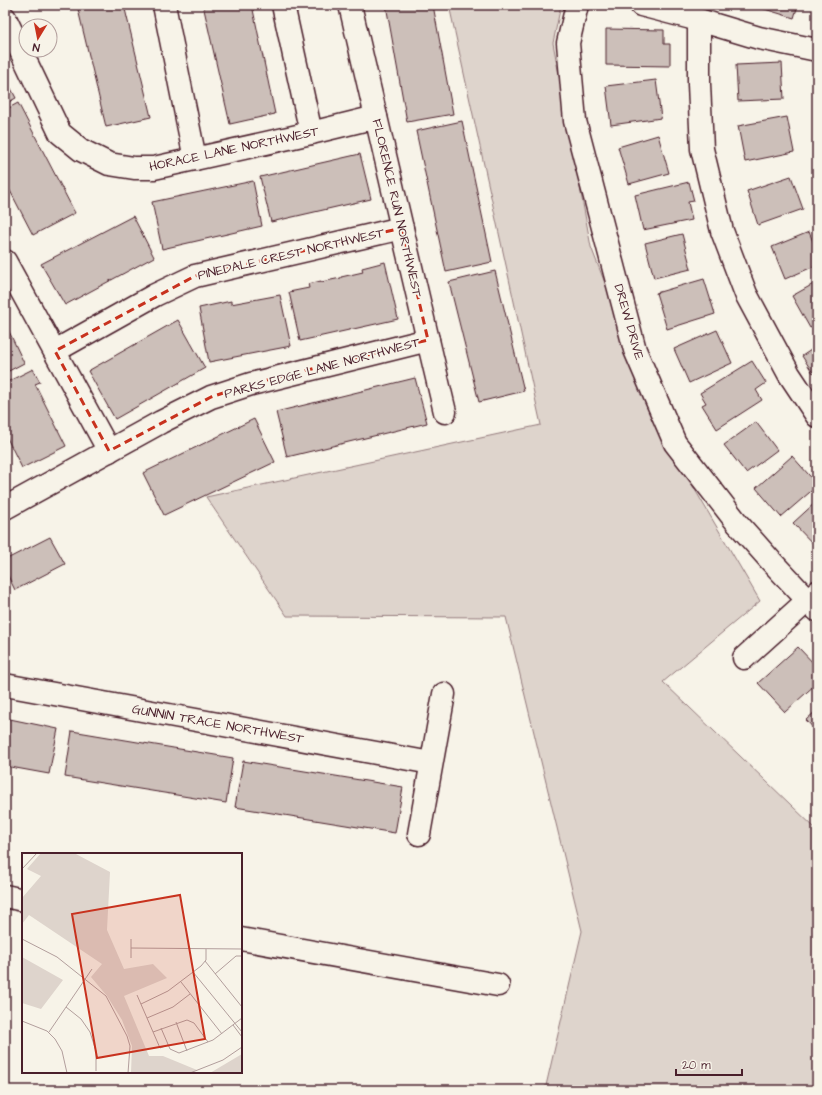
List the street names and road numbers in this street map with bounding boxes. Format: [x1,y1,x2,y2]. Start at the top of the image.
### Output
street label: FLORENCE RUN NORTHWEST [368,117,426,300]
street label: HORACE LANE NORTHWEST [147,122,321,176]
street label: PINEDALE CREST NORTHWEST [196,224,387,284]
street label: DREW DRIVE [610,282,649,362]
street label: PARKS EDGE LANE NORTHWEST [222,333,423,403]
street label: GUNNIN TRACE NORTHWEST [131,700,306,748]

